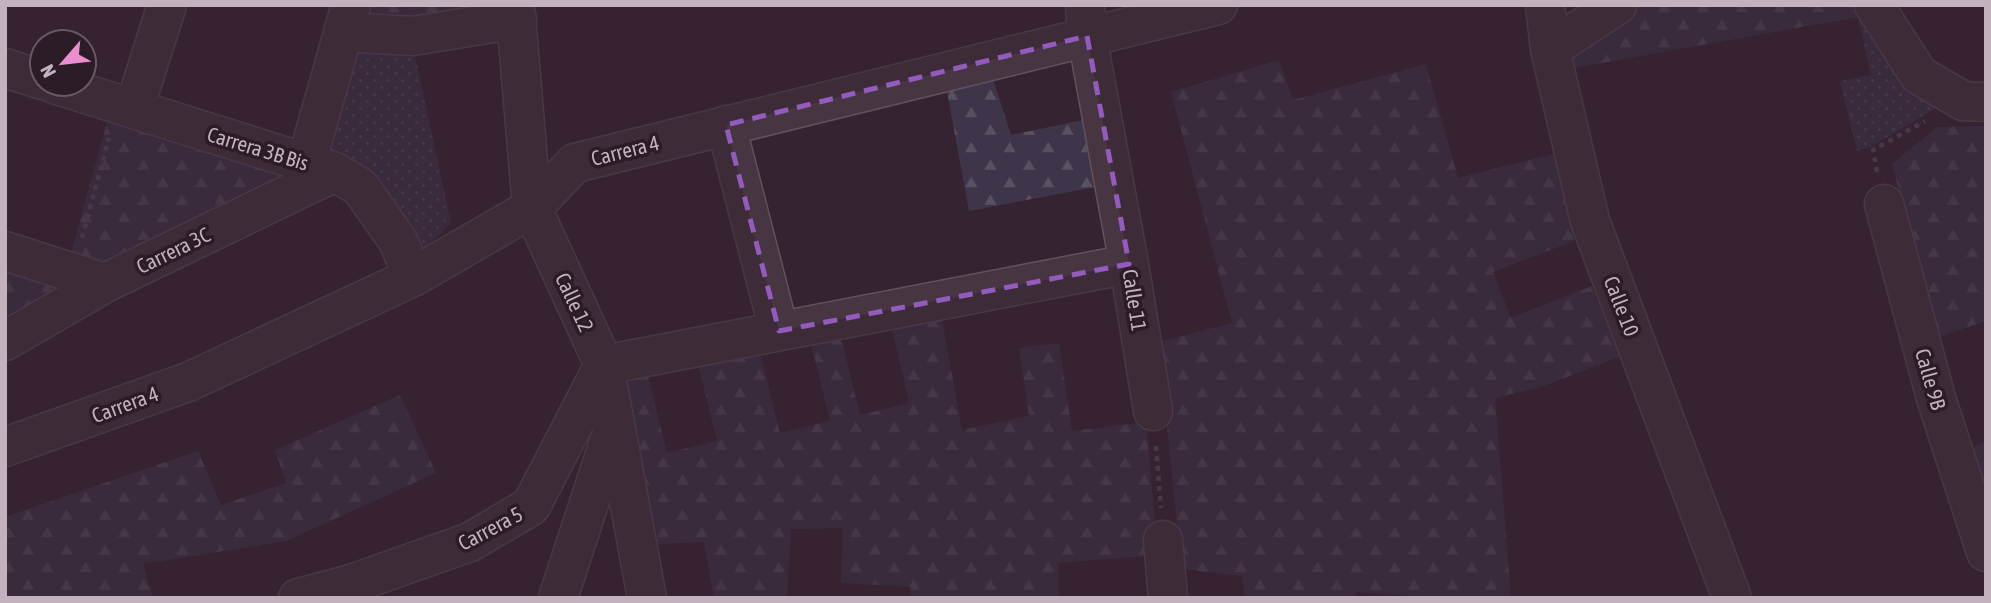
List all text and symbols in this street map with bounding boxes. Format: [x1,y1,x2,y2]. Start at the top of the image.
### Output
north arrow [28,28,98,98]
text: N [36,61,60,81]
street label: Carrera 3B Bis [205,121,311,175]
street label: Carrera 4 [588,130,662,170]
street label: Carrera 3C [132,222,214,278]
street label: Calle 11 [1118,267,1152,333]
street label: Calle 12 [551,269,599,335]
street label: Calle 10 [1600,273,1644,339]
street label: Calle 9B [1911,346,1951,412]
street label: Carrera 4 [88,381,162,427]
street label: Carrera 5 [454,501,526,555]

